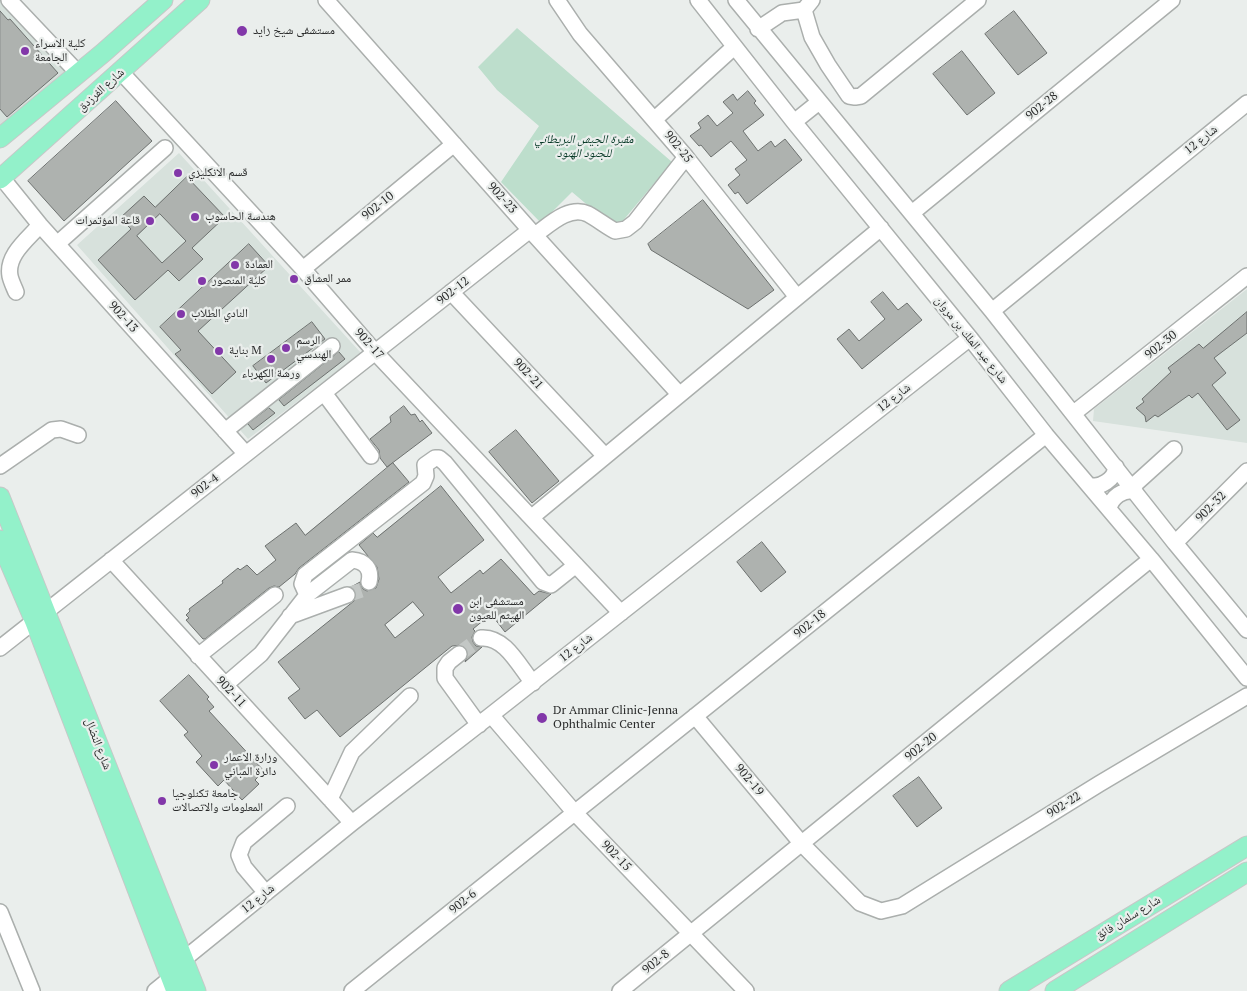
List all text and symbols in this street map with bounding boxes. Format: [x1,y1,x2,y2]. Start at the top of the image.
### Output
marker: مستشفى شيخ زايد [235,24,249,38]
place label: مستشفى شيخ زايد [253,24,335,38]
place label: كلية الاسراء الجامعة [35,37,85,65]
marker: كلية الاسراء الجامعة [19,45,31,57]
street label: شارع الفرزدق [75,65,127,115]
street label: 902-28 [1023,89,1061,123]
street label: شارع 12 [1182,122,1220,158]
street label: 902-25 [661,128,695,166]
park label: مقبرة الجيش البريطاني للجنود الهنود [534,133,634,161]
place label: قسم الانكليزي [188,166,248,180]
marker: قسم الانكليزي [172,167,184,179]
street label: 902-23 [484,179,520,217]
street label: 902-10 [359,189,397,223]
place label: هندسة الحاسوب [205,210,276,224]
marker: هندسة الحاسوب [189,211,201,223]
place label: قاعة المؤتمرات [76,214,140,228]
marker: قاعة المؤتمرات [144,215,156,227]
place label: العمادة [245,258,273,272]
marker: العمادة [229,259,241,271]
place label: ممر العشاق [304,272,351,286]
marker: ممر العشاق [288,273,300,285]
place label: كلية المنصور [212,274,266,288]
street label: 902-12 [434,274,472,308]
marker: كلية المنصور [196,275,208,287]
street label: شارع عبد الملك بن مروان [931,294,1011,386]
street label: 902-13 [105,298,141,336]
place label: النادي الطلاب [191,307,248,321]
marker: النادي الطلاب [175,308,187,320]
street label: 902-17 [351,325,387,363]
street label: 902-30 [1142,328,1180,362]
place label: الرسم الهندسي [296,334,331,362]
marker: الرسم الهندسي [280,342,292,354]
place label: بناية M [229,344,262,358]
marker: بناية M [213,345,225,357]
marker: ورشة الكهرباء [265,353,277,365]
street label: 902-21 [510,356,546,392]
place label: ورشة الكهرباء [242,367,300,381]
street label: شارع 12 [874,380,914,416]
street label: 902-4 [188,471,222,501]
street label: 902-32 [1193,489,1229,525]
place label: مستشفى ابن الهيثم للعيون [469,595,524,623]
marker: مستشفى ابن الهيثم للعيون [451,602,465,616]
street label: 902-18 [791,607,829,641]
street label: شارع 12 [556,630,596,666]
street label: 902-11 [213,674,249,710]
place label: Dr Ammar Clinic-Jenna Ophthalmic Center [553,704,678,732]
marker: Dr Ammar Clinic-Jenna Ophthalmic Center [535,711,549,725]
street label: شارع النضال [82,716,114,772]
street label: 902-20 [902,730,940,764]
place label: وزارة الاعمار دائرة المباني [224,751,277,779]
marker: وزارة الاعمار دائرة المباني [208,759,220,771]
street label: 902-19 [732,761,766,799]
place label: جامعة تكنلوجيا المعلومات والاتصالات [172,787,263,815]
street label: 902-22 [1044,789,1084,821]
marker: جامعة تكنلوجيا المعلومات والاتصالات [156,795,168,807]
street label: 902-15 [598,838,634,874]
street label: شارع 12 [239,881,277,917]
street label: 902-6 [447,887,479,917]
street label: شارع سلمان فائق [1093,893,1163,943]
street label: 902-8 [640,947,672,977]

